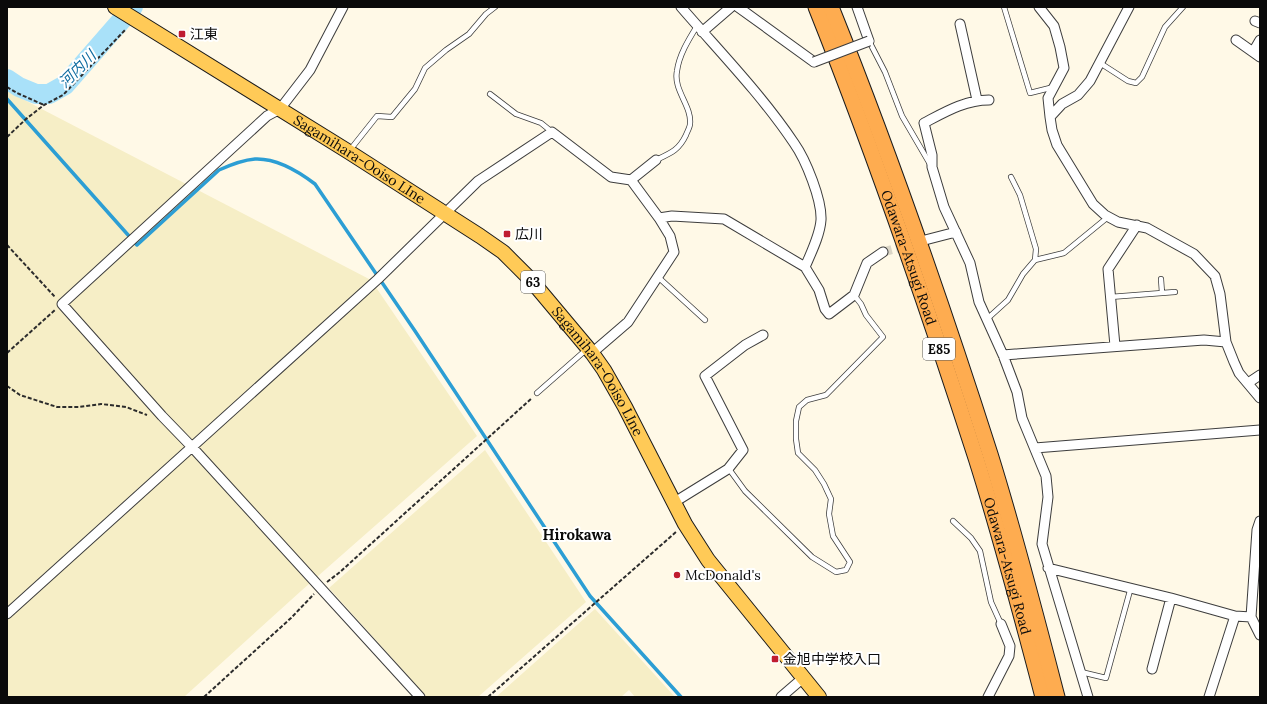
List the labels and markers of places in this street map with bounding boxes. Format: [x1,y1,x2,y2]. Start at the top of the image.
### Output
place label: 江東 [190,25,218,43]
marker: 江東 [177,29,187,39]
place label: 広川 [515,225,543,243]
marker: 広川 [502,229,512,239]
place label: McDonald's [685,566,761,584]
marker: McDonald's [672,570,682,580]
place label: 金旭中学校入口 [783,650,881,668]
marker: 金旭中学校入口 [770,654,780,664]

